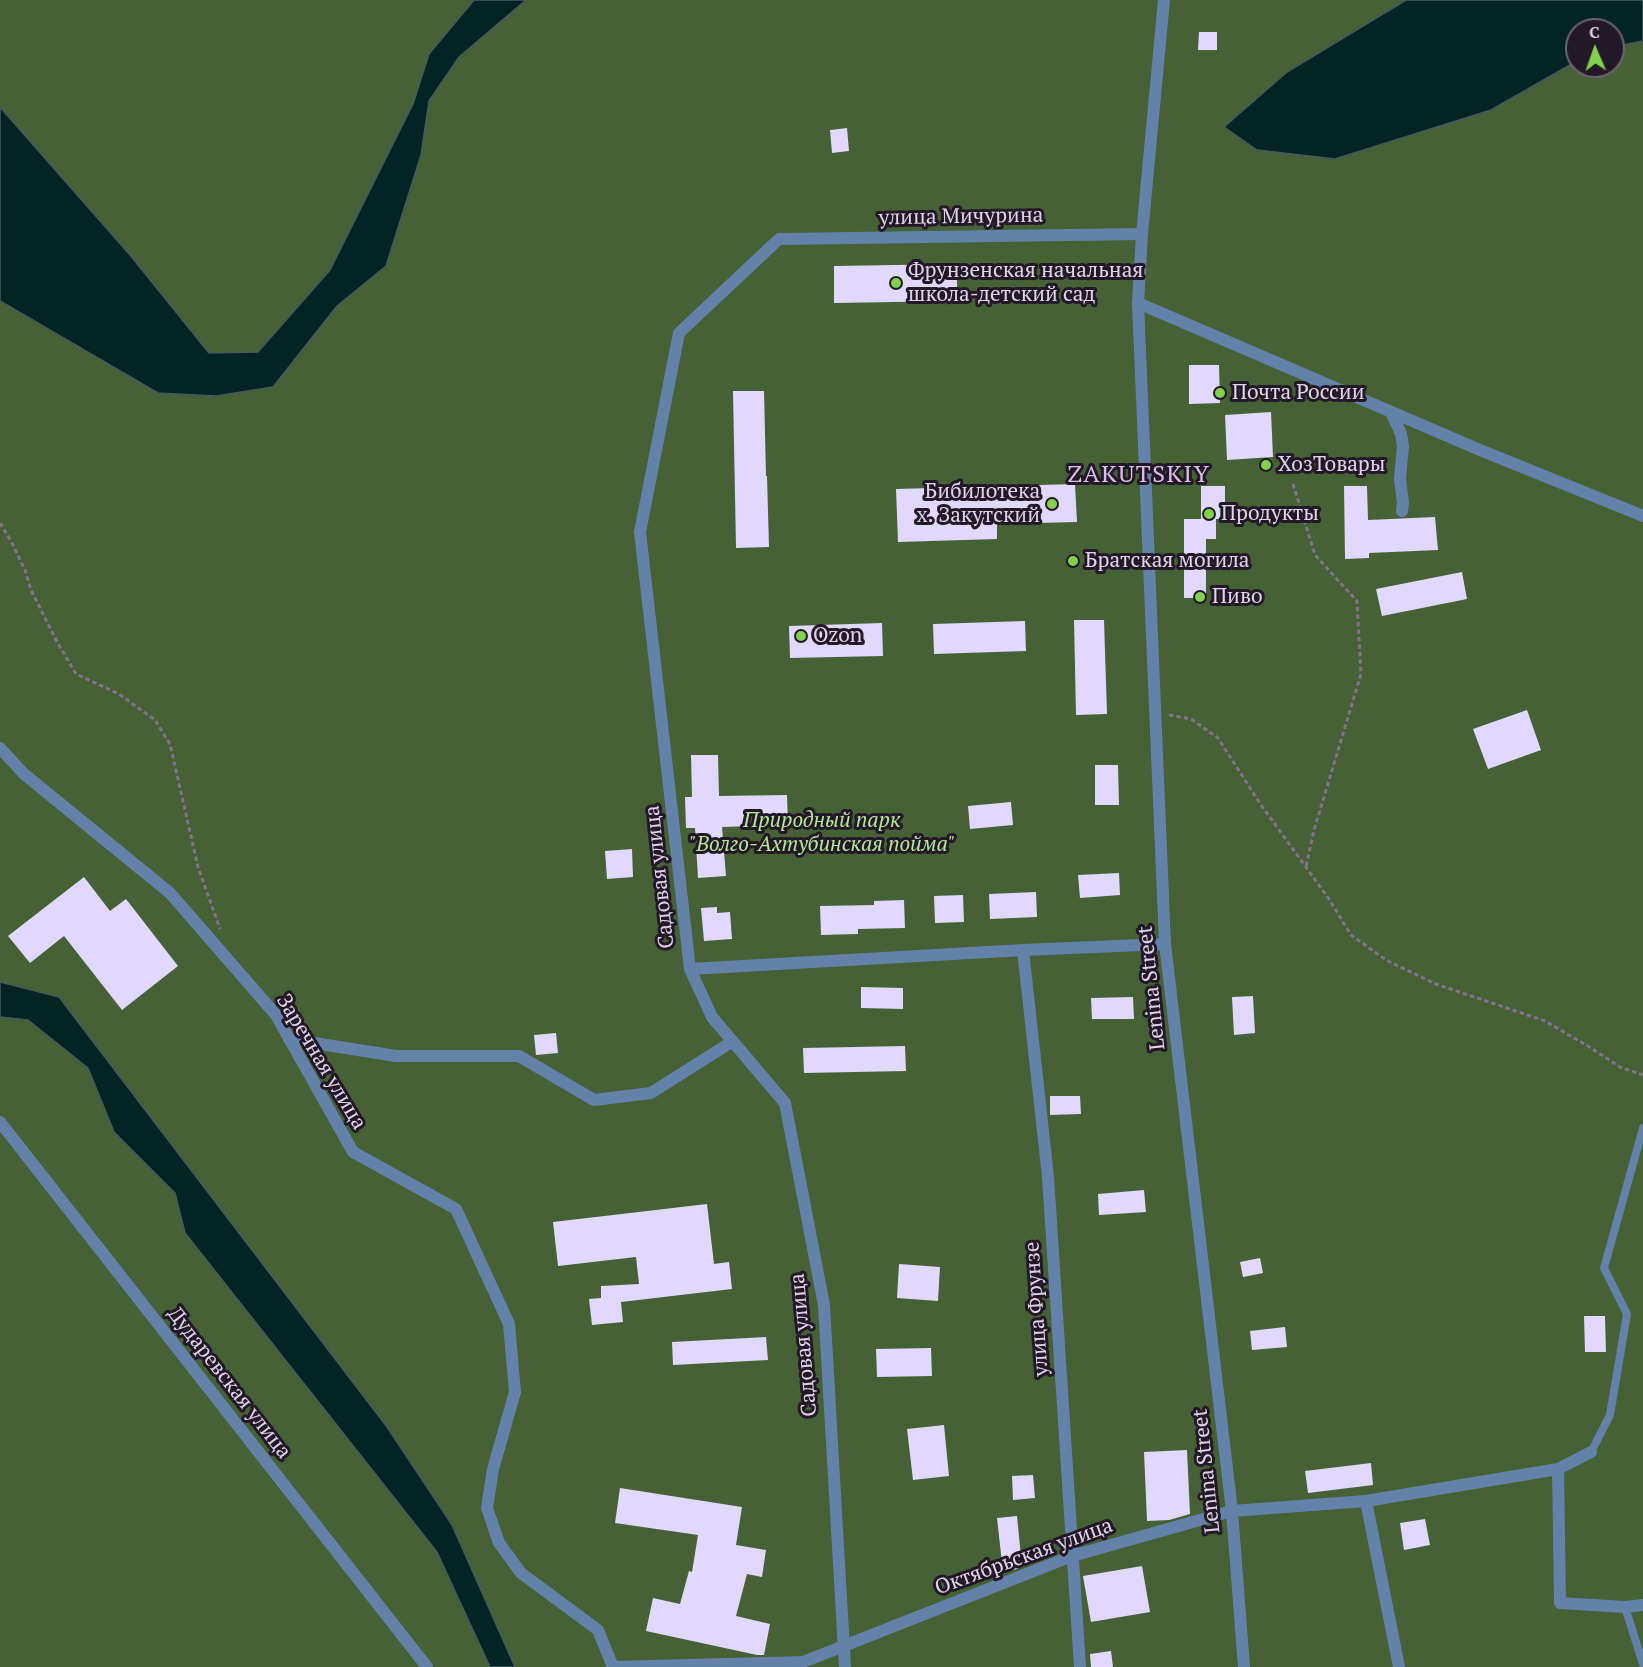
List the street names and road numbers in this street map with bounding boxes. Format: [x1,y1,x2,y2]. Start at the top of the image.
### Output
street label: улица Мичурина [879,203,1043,231]
street label: Садовая улица [640,804,680,950]
street label: Lenina Street [1133,924,1171,1052]
street label: Заречная улица [271,990,371,1134]
street label: улица Фрунзе [1020,1241,1054,1377]
street label: Садовая улица [785,1272,823,1418]
street label: Дударевская улица [162,1302,296,1464]
street label: Lenina Street [1188,1407,1226,1535]
street label: Октябрьская улица [932,1513,1116,1601]

